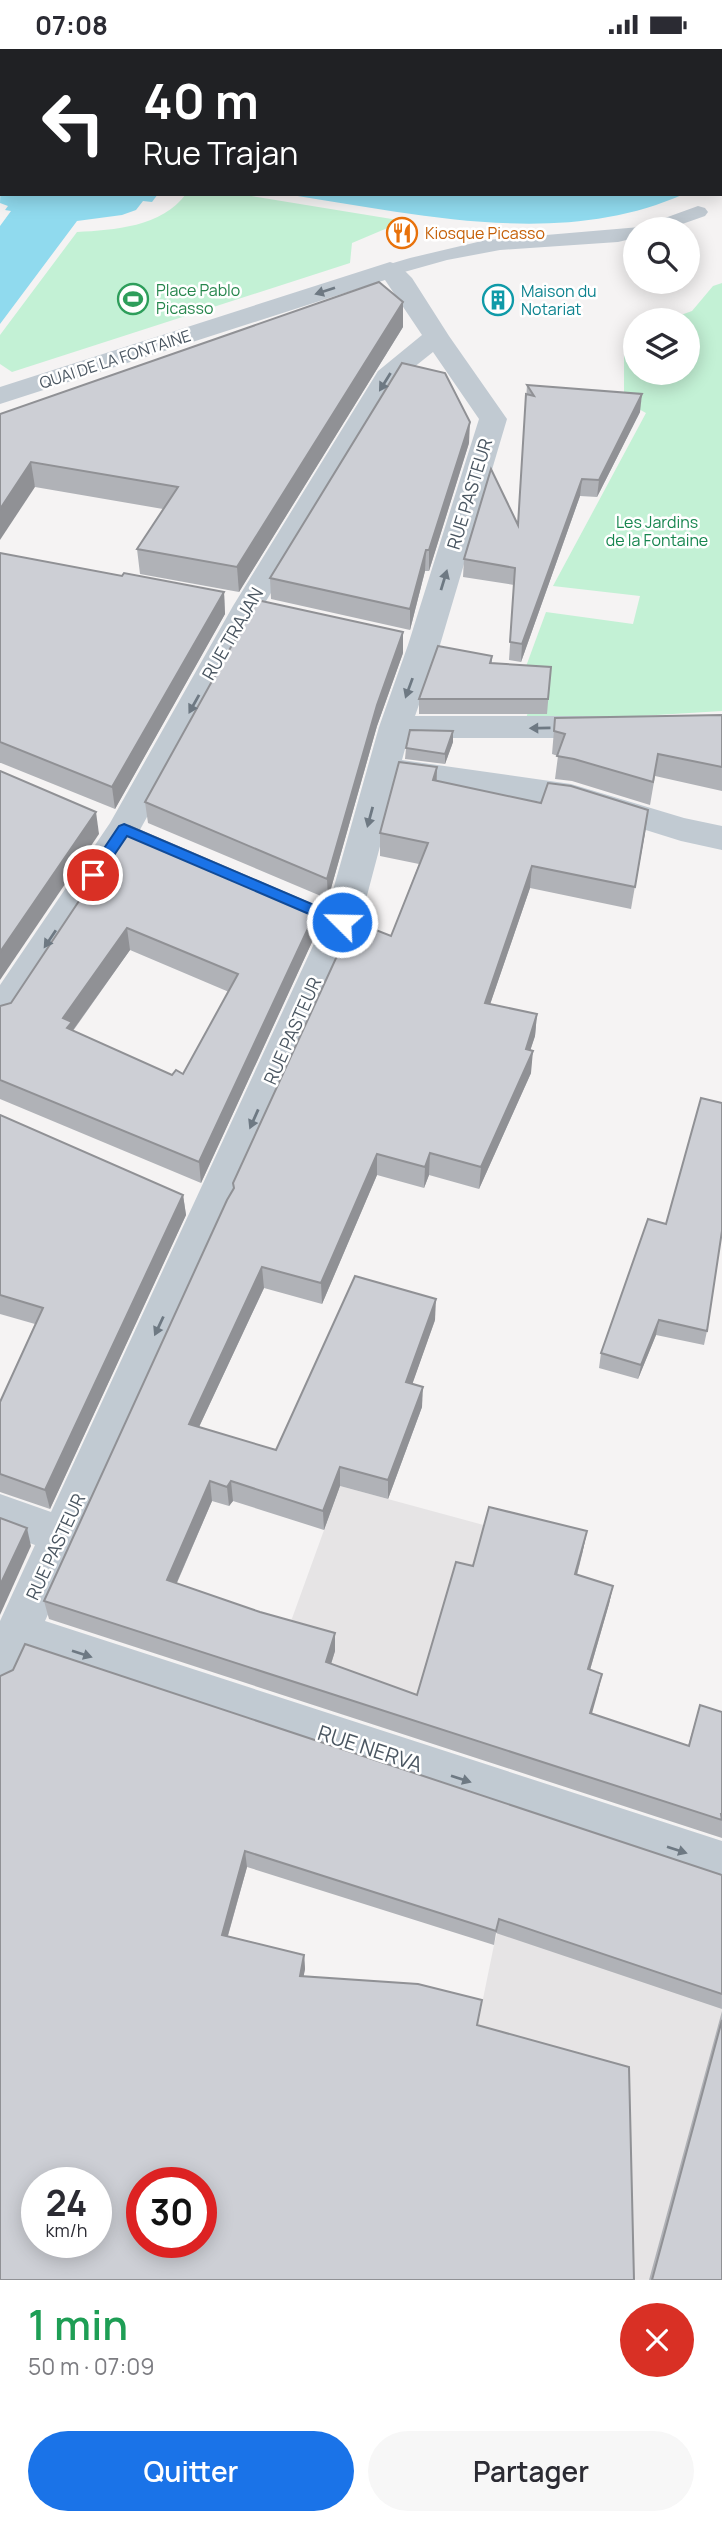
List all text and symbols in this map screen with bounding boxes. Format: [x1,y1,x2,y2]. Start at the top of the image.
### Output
text: 07:08 [35,7,108,43]
text: 40 m [143,67,259,134]
icon: left [28,77,119,168]
text: Rue Trajan [143,131,298,175]
restaurant icon: Kiosque Picasso [385,216,419,250]
map controls [623,217,700,385]
button: search [623,217,700,294]
place label: Kiosque Picasso [425,222,545,244]
place label: Place Pablo Picasso [156,279,240,319]
place label: Maison du Notariat [521,280,597,320]
sports icon: Place Pablo Picasso [116,282,150,316]
building icon: Maison du Notariat [481,283,515,317]
one-way arrow [314,286,335,297]
button: layers [623,308,700,385]
street label: QUAI DE LA FONTAINE [37,324,193,394]
one-way arrow [379,372,392,392]
street label: RUE PASTEUR [441,435,497,552]
park label: Les Jardins de la Fontaine [606,511,708,551]
one-way arrow [439,569,450,590]
street label: RUE TRAJAN [196,583,268,684]
one-way arrow [403,678,414,699]
one-way arrow [188,694,200,713]
one-way arrow [528,722,550,734]
one-way arrow [364,806,375,828]
pin [63,845,123,905]
icon: arrive [74,856,112,894]
position arrow [305,885,379,959]
one-way arrow [43,930,57,948]
street label: RUE PASTEUR [258,973,326,1088]
one-way arrow [248,1109,259,1130]
one-way arrow [153,1316,165,1336]
street label: RUE PASTEUR [20,1489,90,1604]
one-way arrow [72,1649,93,1660]
street label: RUE NERVA [315,1718,426,1778]
one-way arrow [451,1774,472,1785]
one-way arrow [667,1846,688,1856]
speed limit sign: 30 [126,2167,217,2258]
text: 24 [46,2179,87,2227]
text: km/h [46,2218,87,2242]
text: 1 min [28,2295,128,2353]
button: close [620,2303,694,2377]
text: 50 m · 07:09 [28,2350,155,2382]
button: Quitter [28,2431,354,2511]
button: Partager [368,2431,694,2511]

